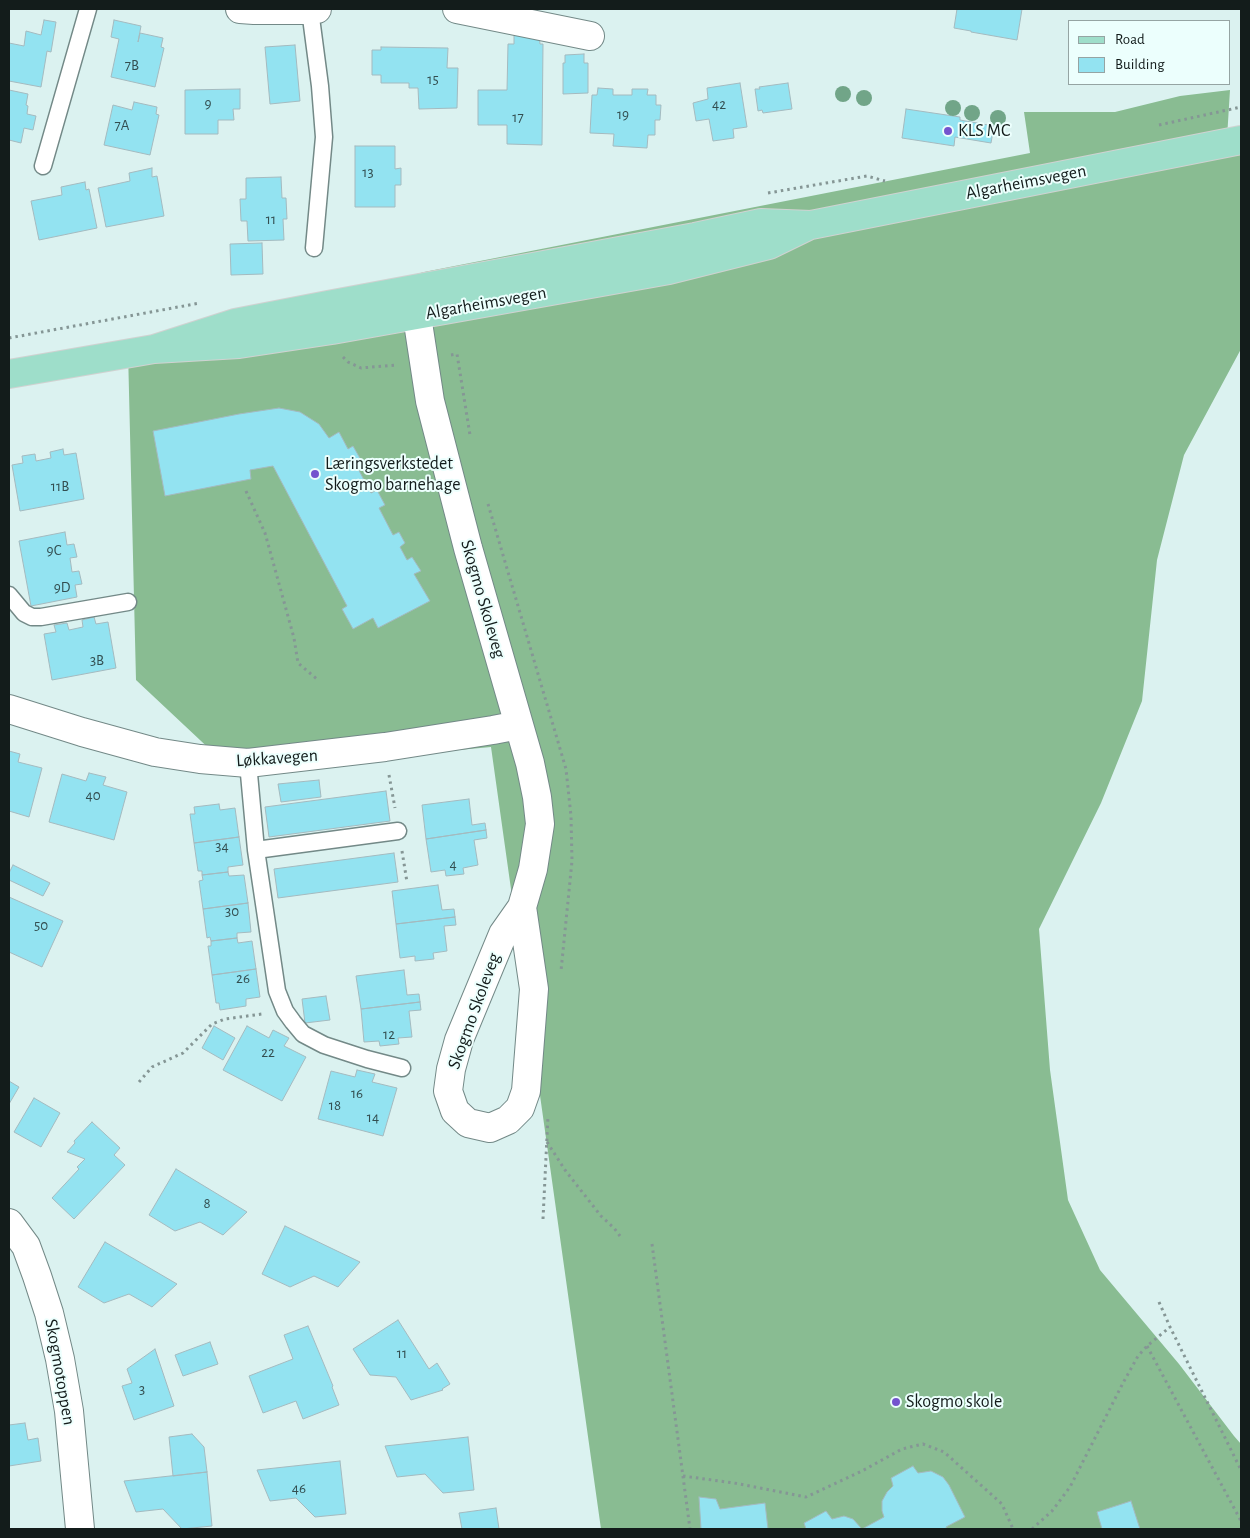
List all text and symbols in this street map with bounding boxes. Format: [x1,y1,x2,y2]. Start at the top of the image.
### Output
legend [1068,20,1230,85]
text: Road [1115,32,1145,47]
house number: 7B [125,56,139,74]
text: Building [1115,57,1165,72]
house number: 15 [427,70,439,88]
house number: 9 [204,94,212,112]
house number: 42 [712,95,726,113]
house number: 19 [617,105,629,123]
house number: 17 [512,108,524,126]
house number: 7A [115,116,129,134]
place label: KLS MC [958,120,1010,142]
marker: KLS MC [942,125,954,137]
street label: Algarheimsvegen [964,160,1088,204]
house number: 13 [362,163,374,181]
house number: 11 [266,210,276,228]
street label: Algarheimsvegen [424,282,548,324]
place label: Læringsverkstedet Skogmo barnehage [325,453,461,496]
marker: Læringsverkstedet Skogmo barnehage [309,468,321,480]
house number: 11B [51,477,69,495]
street label: Skogmo Skoleveg [456,537,510,661]
house number: 9C [47,541,61,559]
house number: 9D [54,578,70,596]
house number: 3B [90,651,104,669]
street label: Løkkavegen [235,744,319,772]
house number: 40 [85,786,101,804]
house number: 34 [215,837,229,855]
house number: 4 [449,855,457,873]
house number: 30 [225,902,239,920]
house number: 50 [34,916,48,934]
street label: Skogmo Skoleveg [443,950,505,1072]
house number: 26 [236,969,250,987]
house number: 12 [383,1025,395,1043]
house number: 22 [261,1043,275,1061]
house number: 16 [351,1084,363,1102]
house number: 18 [329,1096,341,1114]
house number: 14 [367,1108,379,1126]
house number: 8 [203,1194,211,1212]
street label: Skogmotoppen [40,1317,80,1427]
house number: 11 [397,1344,407,1362]
house number: 3 [139,1380,145,1398]
place label: Skogmo skole [906,1391,1002,1413]
marker: Skogmo skole [890,1396,902,1408]
house number: 46 [292,1479,306,1497]

